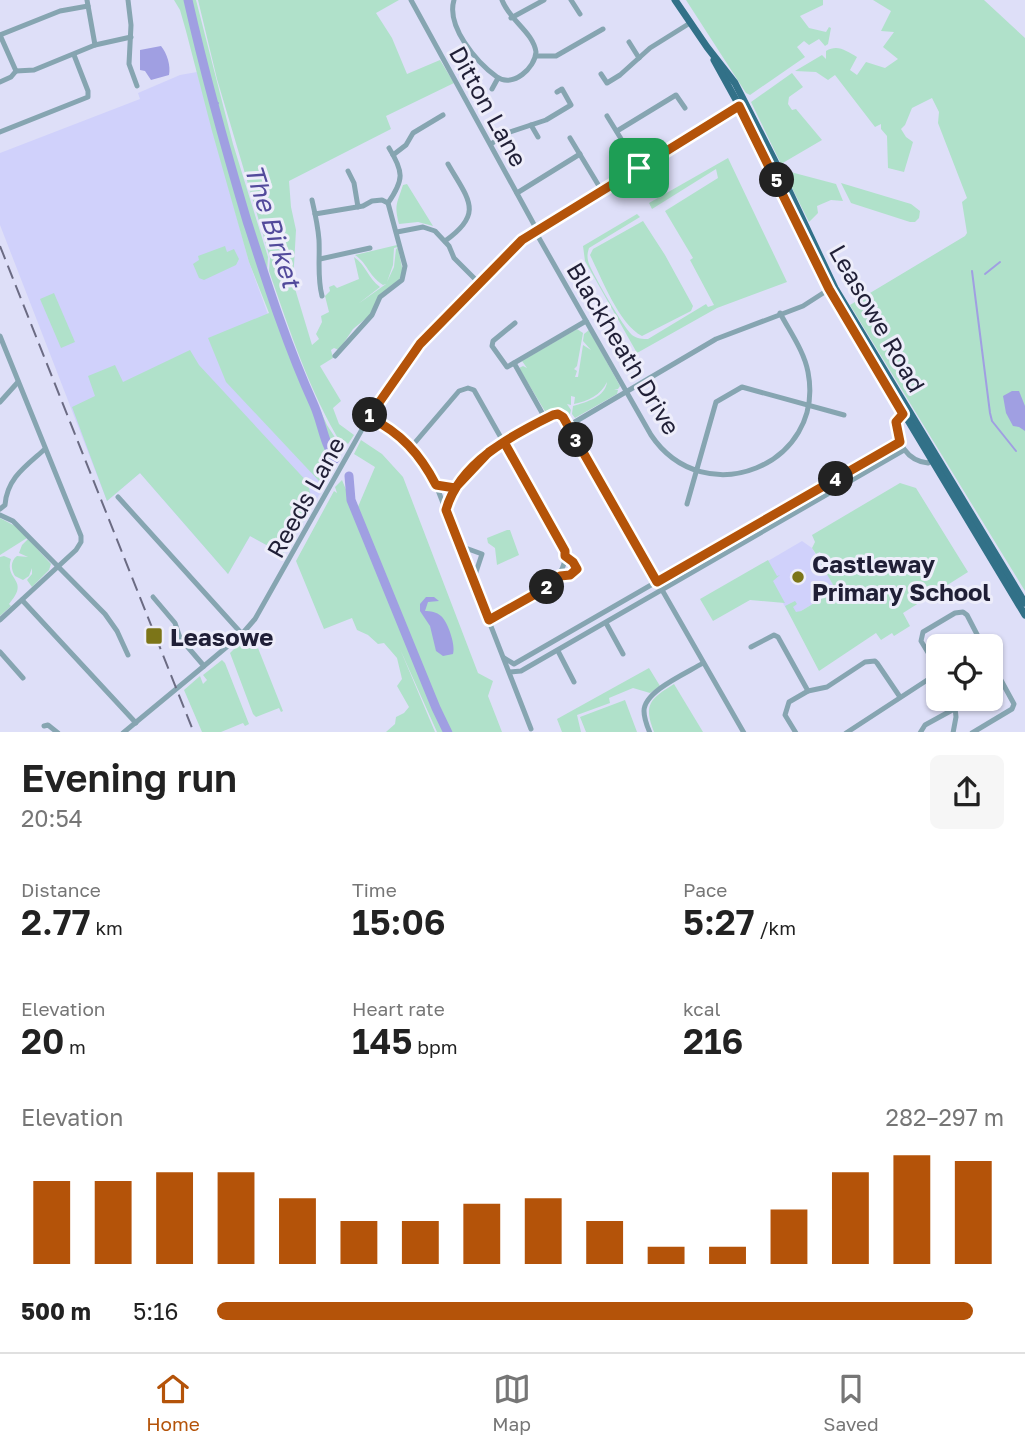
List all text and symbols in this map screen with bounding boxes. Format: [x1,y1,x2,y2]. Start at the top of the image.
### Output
street label: Ditton Lane [444,41,534,171]
pin [609,138,669,198]
icon: arrive [620,149,658,187]
water label: The Birket [239,160,308,294]
pin: 5 [760,162,794,198]
text: 5 [771,168,782,191]
street label: Leasowe Road [824,239,932,397]
street label: Blackheath Drive [561,257,687,439]
pin: 1 [352,398,388,432]
text: 1 [365,403,374,426]
pin: 3 [558,422,594,458]
text: 3 [570,428,581,451]
street label: Reeds Lane [260,432,350,562]
pin: 4 [818,462,854,496]
text: 4 [830,467,841,490]
place label: Castleway Primary School [812,549,991,606]
marker: Castleway Primary School [790,569,806,585]
pin: 2 [530,570,564,604]
text: 2 [541,575,552,598]
place label: Leasowe [170,622,273,651]
marker: Leasowe [144,626,164,646]
map controls [926,634,1003,711]
button: locate [926,634,1003,711]
text: Evening run [21,755,237,800]
button: share [930,755,1004,829]
text: 20:54 [21,804,83,832]
text: Distance [21,878,101,901]
text: Time [352,878,397,901]
text: Pace [683,878,727,901]
text: 2.77 [21,901,91,943]
text: 15:06 [352,901,446,943]
text: 5:27 [683,901,755,943]
text: km [91,916,123,939]
text: /km [755,916,796,939]
text: Elevation [21,997,106,1020]
text: Heart rate [352,997,445,1020]
text: kcal [683,997,721,1020]
text: 20 [21,1020,64,1062]
text: 145 [352,1020,413,1062]
text: 216 [683,1020,743,1062]
text: m [64,1035,86,1058]
text: bpm [413,1035,458,1058]
text: Elevation [21,1103,123,1131]
text: 282–297 m [886,1103,1004,1131]
text: 500 m [21,1297,91,1325]
text: 5:16 [133,1297,178,1325]
tab: Home [146,1370,200,1435]
tab: Map [492,1370,531,1435]
tab: Saved [823,1370,879,1435]

